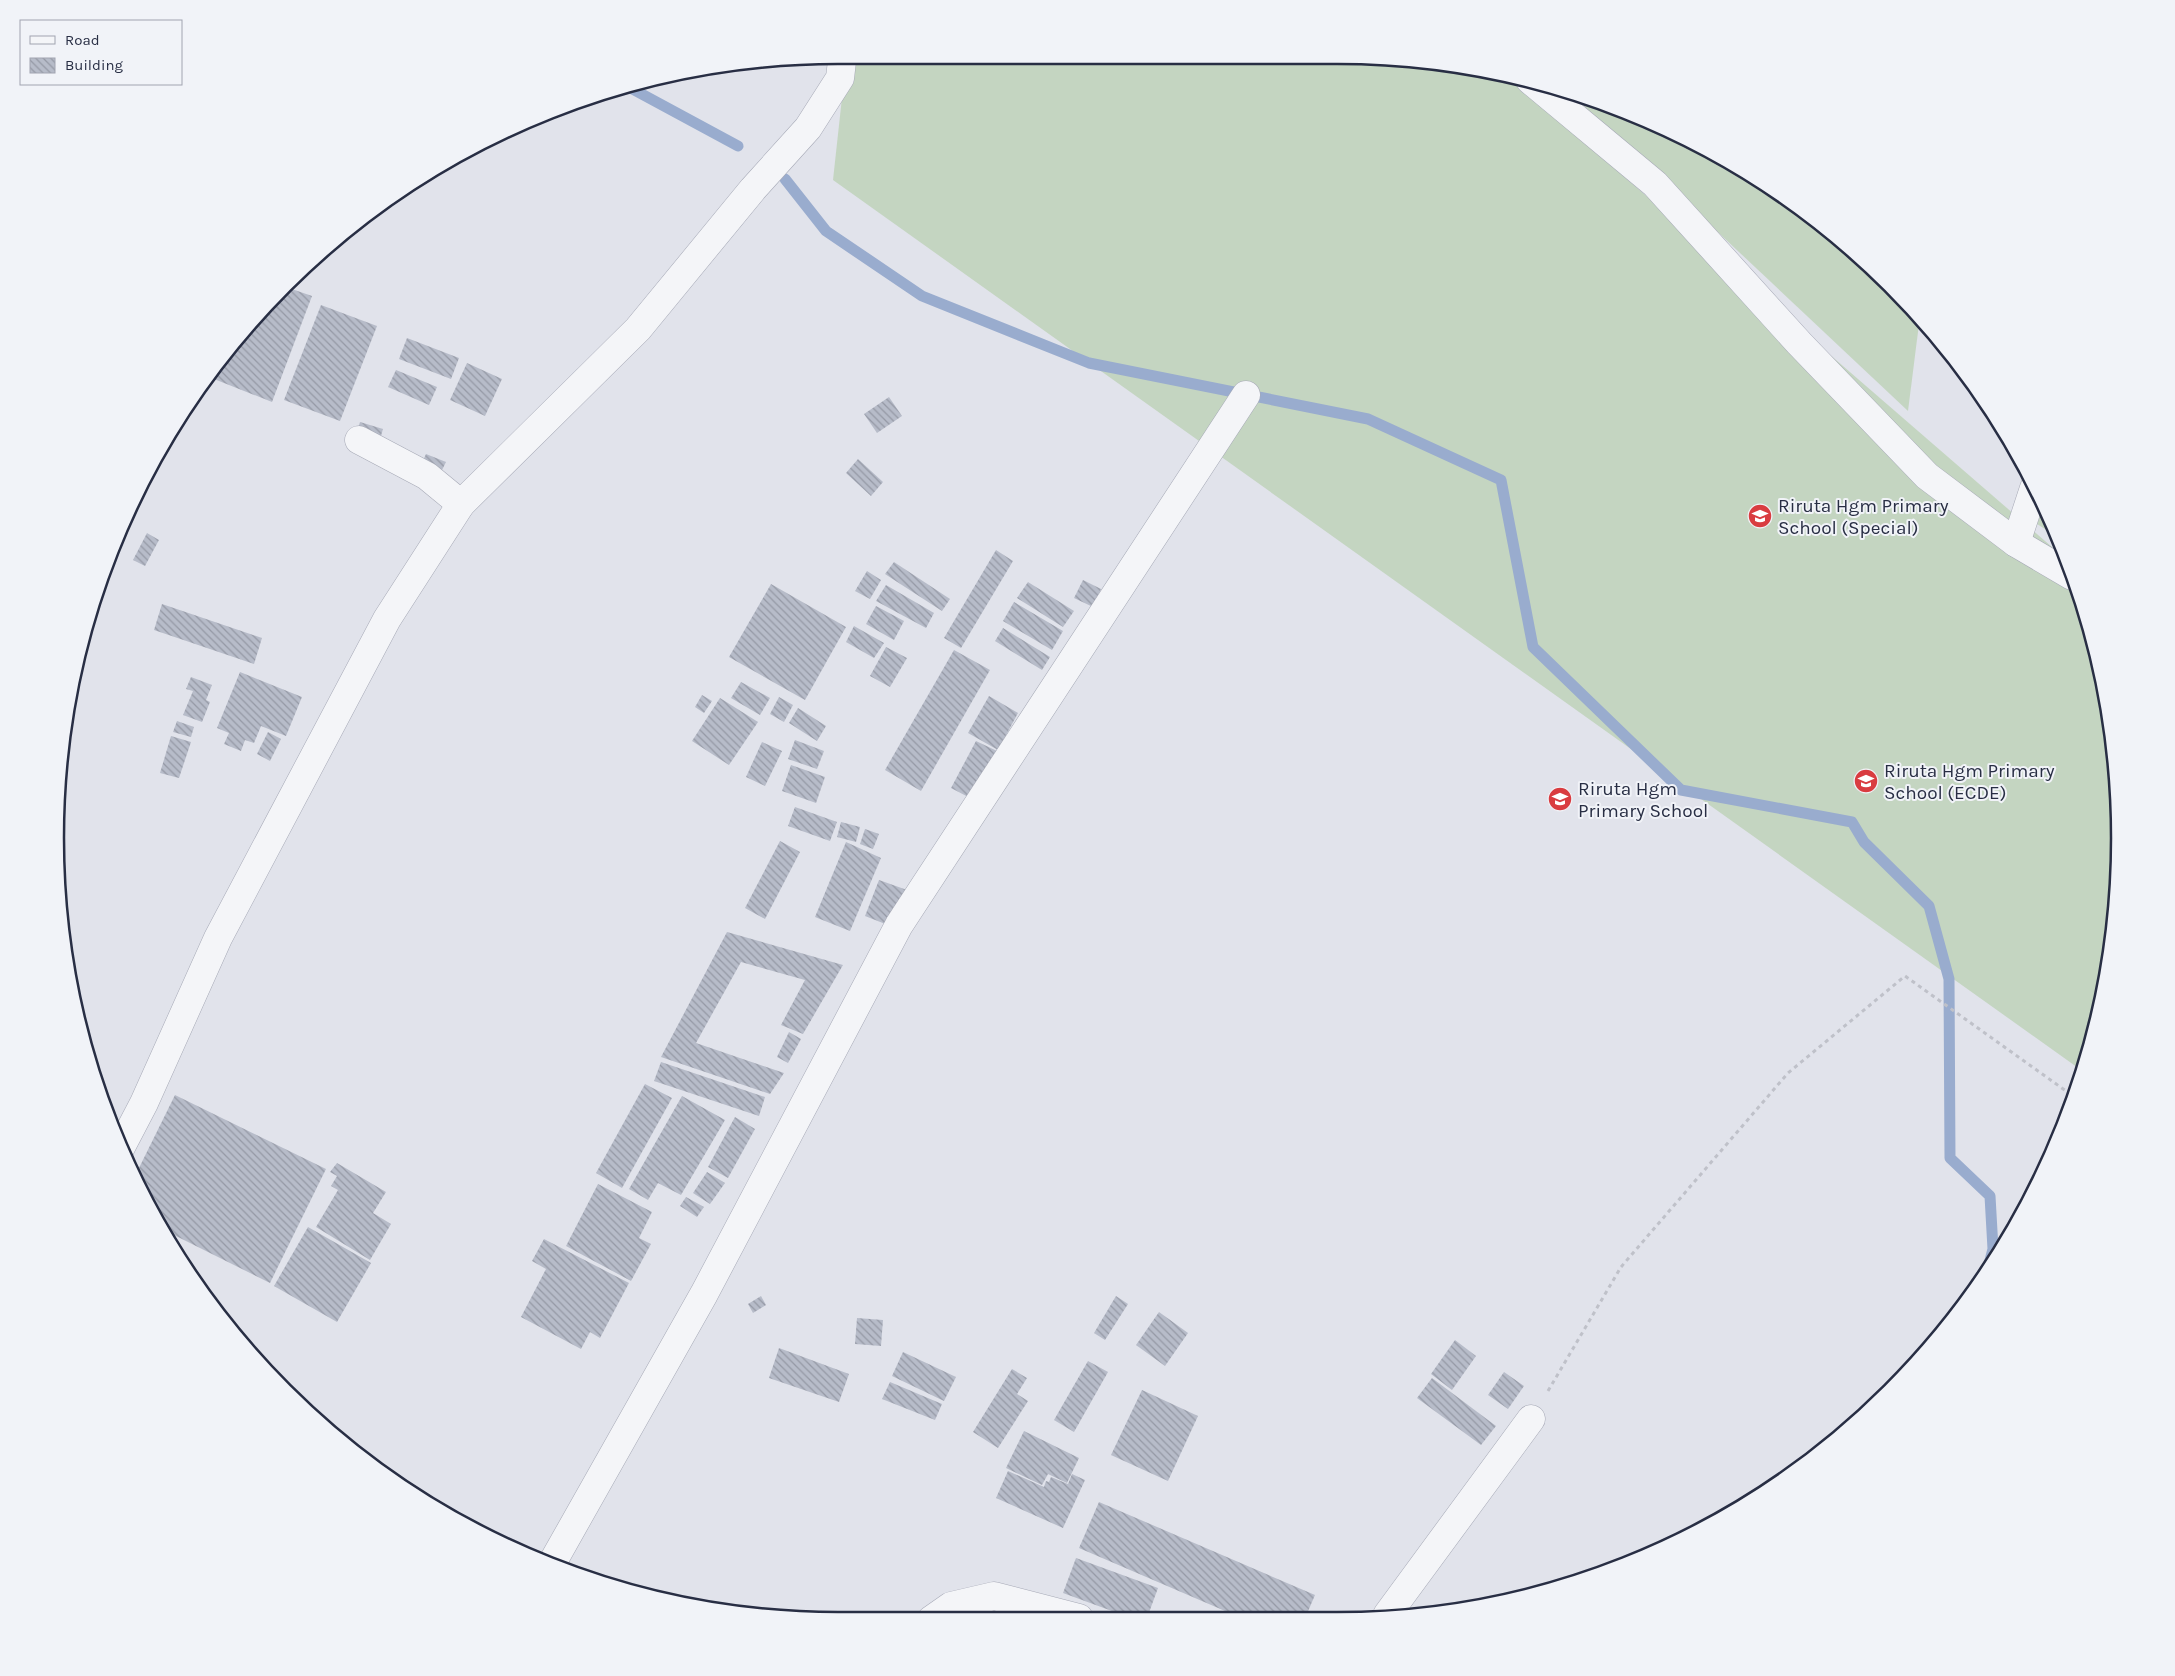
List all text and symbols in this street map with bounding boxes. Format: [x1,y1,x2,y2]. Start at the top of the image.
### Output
legend [20,20,182,85]
text: Road [65,31,100,49]
text: Building [65,56,123,74]
place label: Riruta Hgm Primary School (Special) [1778,495,1949,539]
school or university icon: Riruta Hgm Primary School (Special) [1747,503,1773,529]
place label: Riruta Hgm Primary School (ECDE) [1884,760,2055,804]
school or university icon: Riruta Hgm Primary School (ECDE) [1853,768,1879,794]
place label: Riruta Hgm Primary School [1578,778,1708,822]
school or university icon: Riruta Hgm Primary School [1547,786,1573,812]

